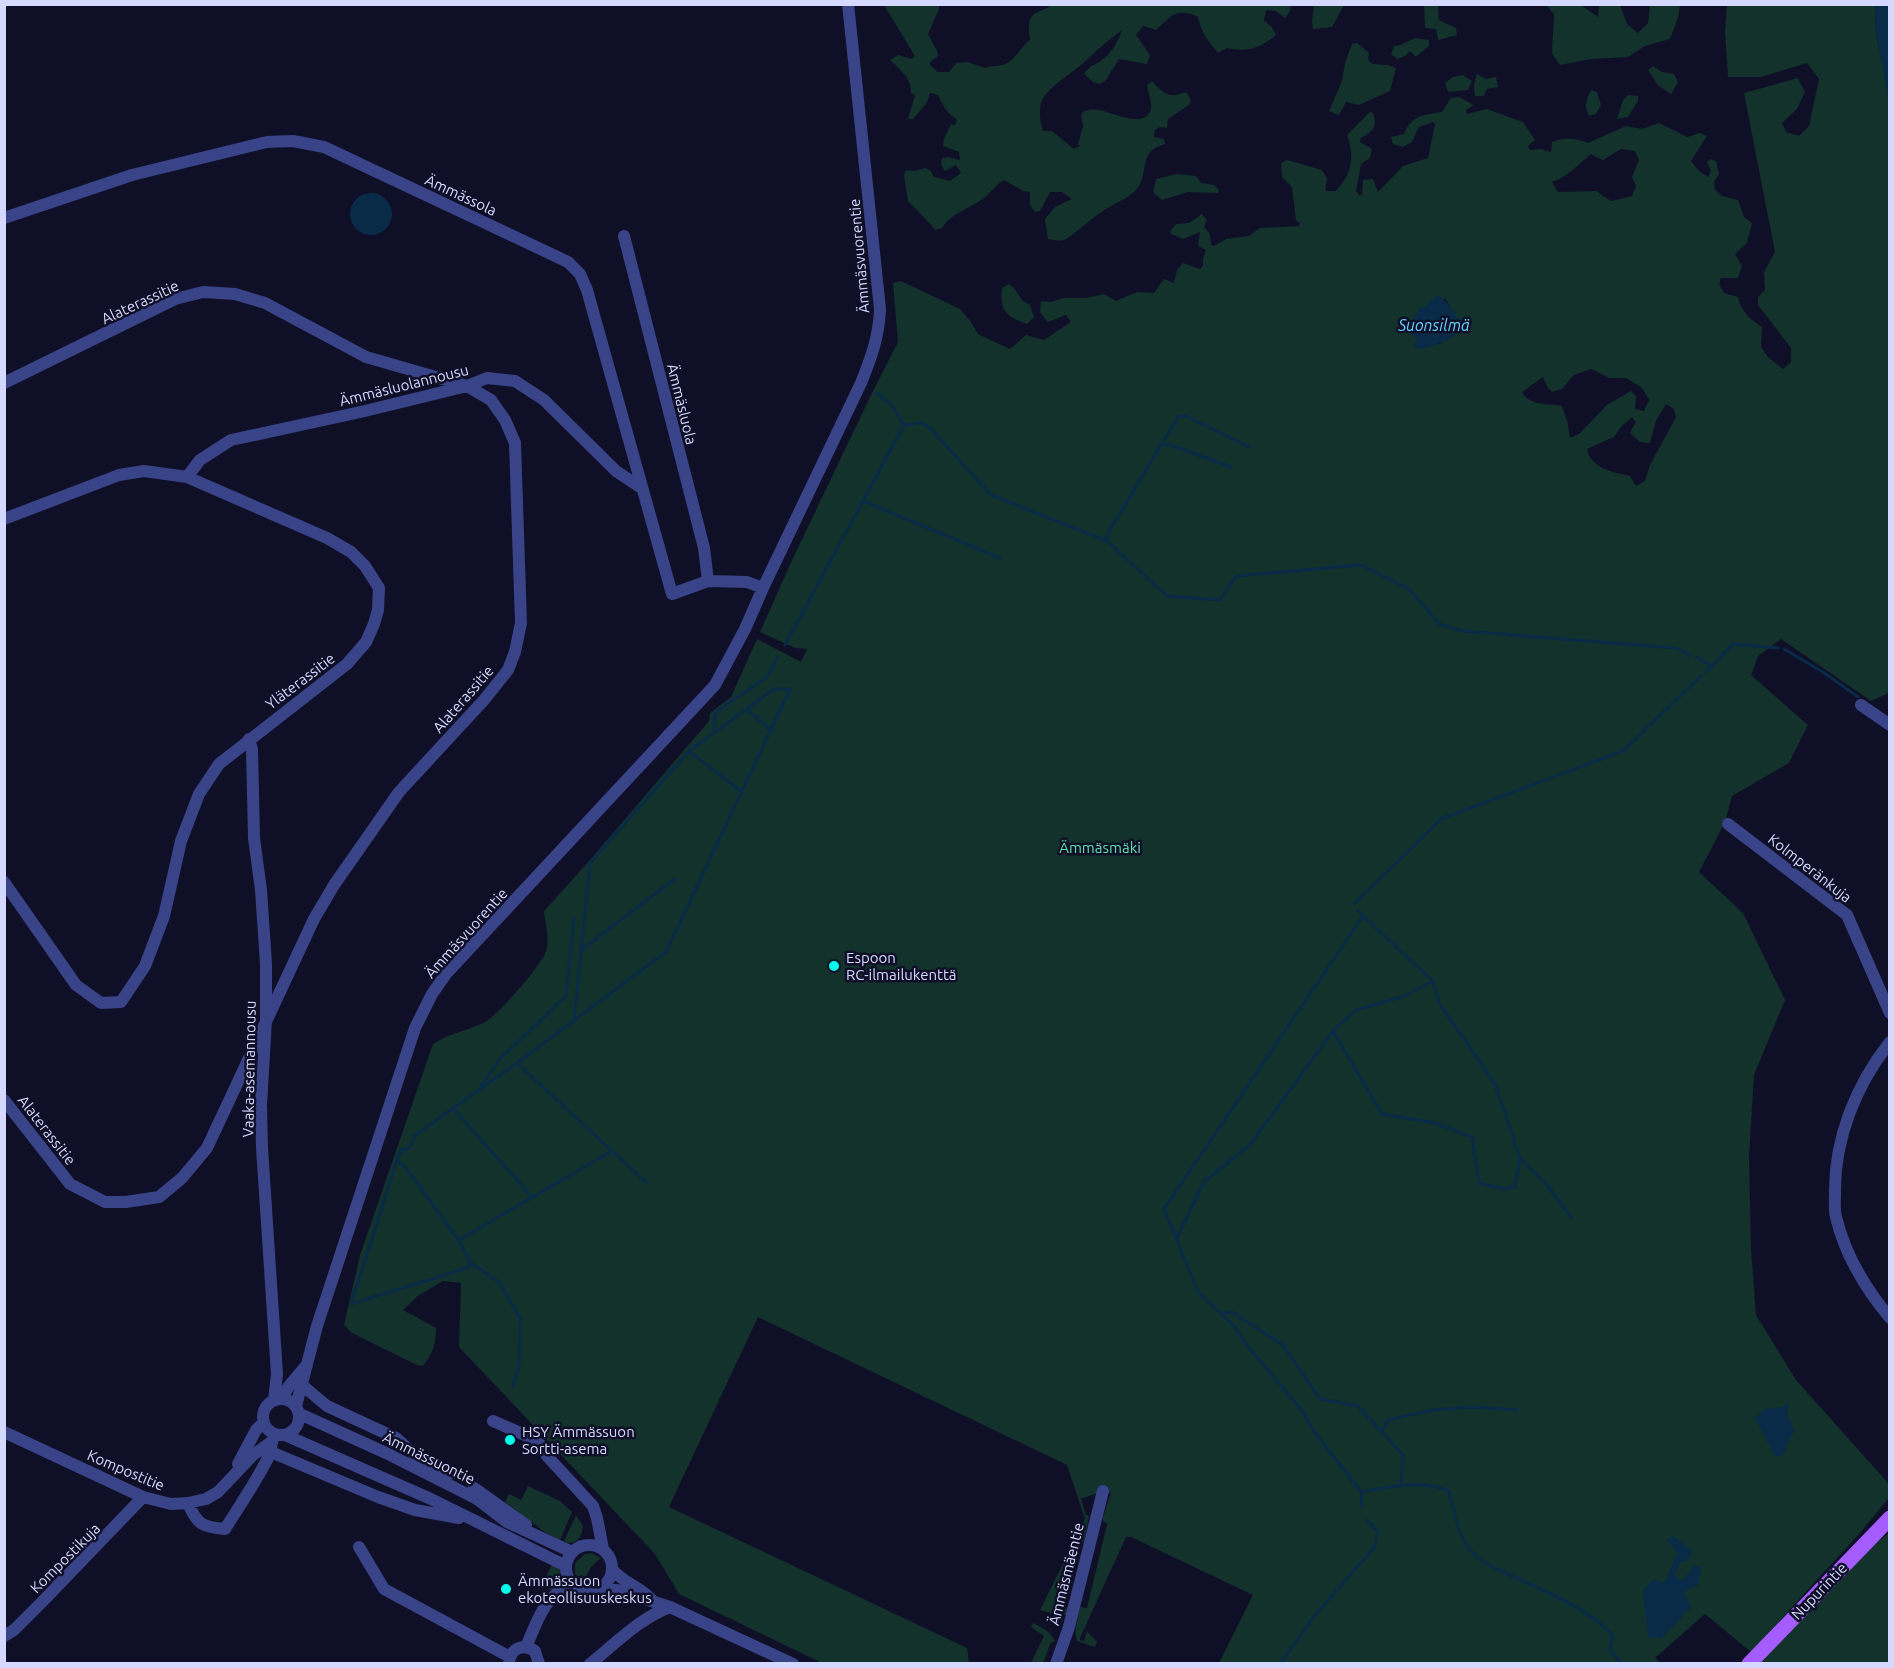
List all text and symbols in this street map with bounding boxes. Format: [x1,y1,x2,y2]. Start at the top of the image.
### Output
street label: Ämmässola [423,171,499,219]
street label: Ämmäsvuorentie [846,198,872,314]
street label: Alaterassitie [99,277,181,327]
water label: Suonsilmä [1397,316,1470,334]
street label: Ämmäsluolannousu [338,361,470,409]
street label: Ämmäsluola [664,362,700,446]
street label: Yläterassitie [262,649,338,713]
street label: Alaterassitie [429,662,497,736]
street label: Kolmperänkuja [1765,830,1855,906]
park label: Ämmäsmäki [1059,839,1141,856]
street label: Ämmäsvuorentie [421,885,511,981]
place label: Espoon RC-ilmailukenttä [846,949,957,983]
marker: Espoon RC-ilmailukenttä [827,959,841,973]
street label: Vaaka-asemannousu [239,1000,259,1138]
street label: Alaterassitie [15,1092,79,1168]
place label: HSY Ämmässuon Sortti-asema [522,1423,635,1457]
street label: Ämmässuontie [380,1428,478,1488]
marker: HSY Ämmässuon Sortti-asema [503,1433,517,1447]
street label: Kompostitie [85,1446,167,1494]
street label: Kompostikuja [27,1520,103,1596]
street label: Ämmäsmäentie [1045,1521,1087,1627]
street label: Nupurintie [1788,1559,1850,1623]
place label: Ämmässuon ekoteollisuuskeskus [518,1572,652,1606]
marker: Ämmässuon ekoteollisuuskeskus [499,1582,513,1596]

